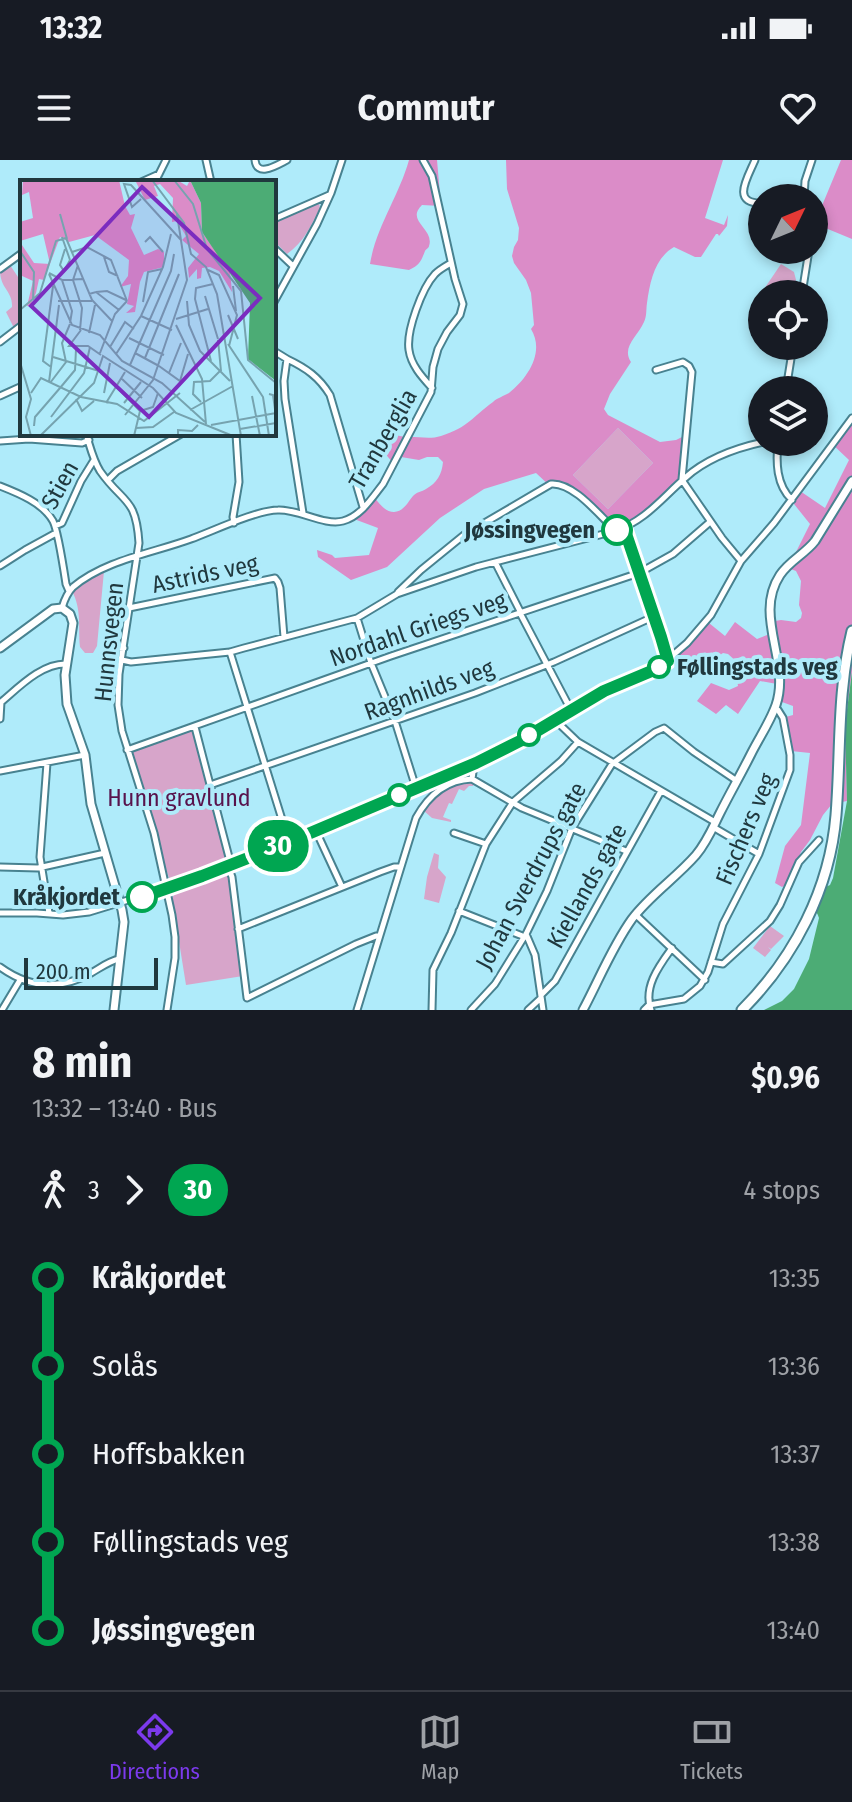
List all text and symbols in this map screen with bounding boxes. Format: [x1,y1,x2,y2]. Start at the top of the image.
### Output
text: 13:32 [40,10,102,46]
icon: menu [32,86,76,130]
text: Commutr [358,86,494,130]
icon: heart [776,86,820,130]
inset map [20,180,276,436]
north arrow [748,184,828,264]
map controls [748,184,828,456]
button: locate [748,280,828,360]
button: layers [748,376,828,456]
street label: Tranberglia [343,384,423,494]
street label: Stien [36,456,84,514]
marker: Jøssingvegen [602,515,632,545]
place label: Jøssingvegen [463,516,595,544]
street label: Astrids veg [149,549,261,599]
street label: Hunnsvegen [89,581,129,703]
street label: Nordahl Griegs veg [326,585,511,672]
street label: Ragnhilds veg [360,653,498,726]
place label: Føllingstads veg [677,653,838,681]
marker: Føllingstads veg [648,656,670,678]
unlabelled marker [518,724,540,746]
street label: Fischers veg [710,768,782,889]
street label: Johan Sverdrups gate [470,778,592,974]
park label: Hunn gravlund [107,784,251,812]
unlabelled marker [388,784,410,806]
street label: Kiellands gate [541,819,633,953]
line badge: 30 [242,820,314,872]
text: 30 [264,829,292,862]
marker: Kråkjordet [127,882,157,912]
place label: Kråkjordet [13,883,121,911]
scale bar [24,954,158,990]
text: 200 m [36,958,91,985]
text: 8 min [32,1036,132,1089]
text: $0.96 [751,1060,820,1096]
text: 13:32 – 13:40 · Bus [32,1093,217,1124]
icon: walk [32,1168,76,1212]
icon: forward [112,1168,156,1212]
text: 30 [184,1173,212,1206]
text: 3 [88,1175,100,1206]
text: 4 stops [743,1175,820,1206]
text: Kråkjordet [92,1260,226,1296]
text: 13:35 [769,1263,820,1294]
text: Solås [92,1348,158,1384]
text: 13:36 [768,1351,820,1382]
text: Hoffsbakken [92,1436,246,1472]
text: 13:37 [770,1439,820,1470]
text: Føllingstads veg [92,1524,288,1560]
text: 13:38 [768,1527,820,1558]
text: Jøssingvegen [92,1612,255,1648]
text: 13:40 [767,1615,820,1646]
tab: Directions [109,1710,200,1785]
tab: Map [418,1710,462,1785]
tab: Tickets [680,1710,743,1785]

